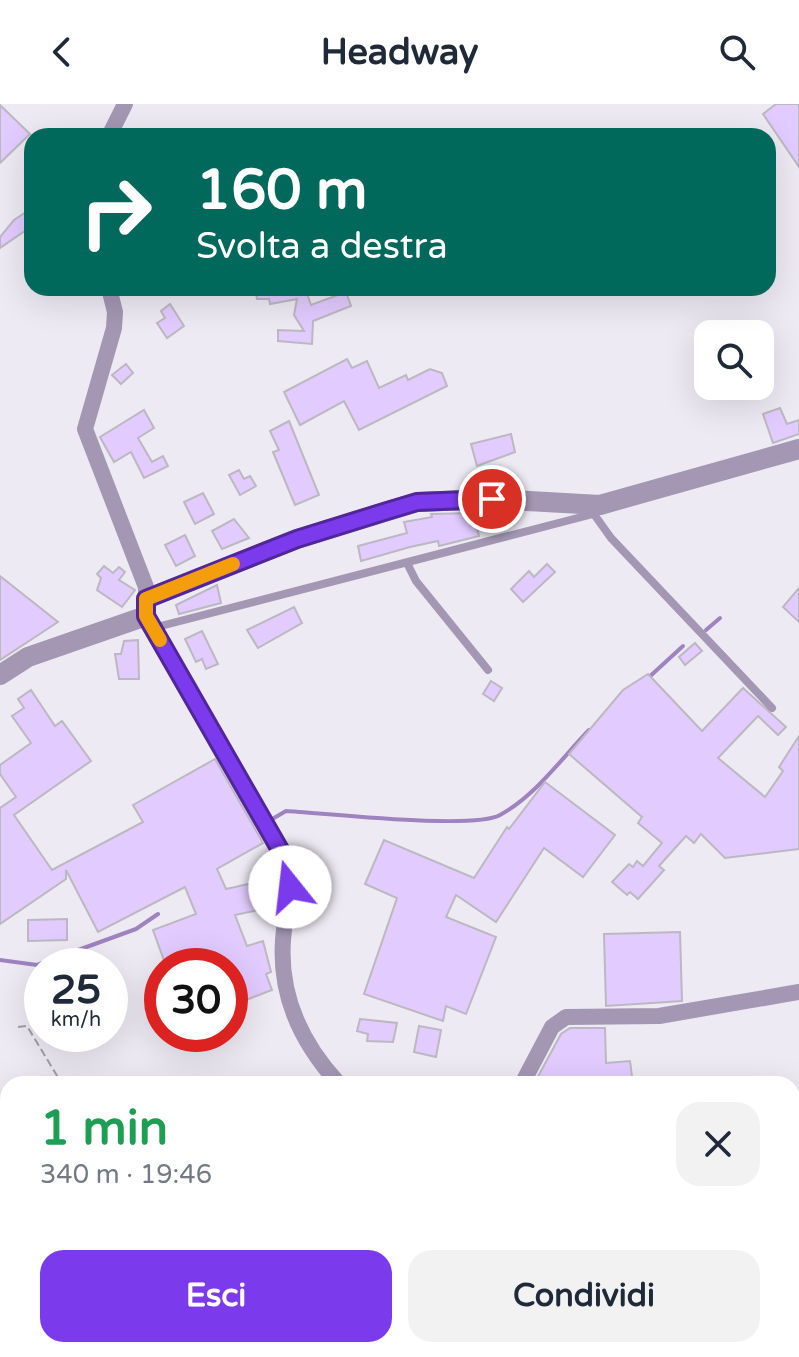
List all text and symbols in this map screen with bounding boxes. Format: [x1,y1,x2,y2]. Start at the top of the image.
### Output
icon: back [40,30,84,74]
icon: search [715,30,759,74]
text: Headway [321,31,478,74]
text: 160 m [196,157,367,224]
icon: right [64,160,168,264]
text: Svolta a destra [196,225,448,268]
map controls [694,320,774,400]
button: search [694,320,774,400]
pin [458,465,526,533]
icon: arrive [470,477,514,521]
position arrow [248,845,332,929]
speed limit sign: 30 [144,948,248,1052]
text: 25 [51,966,101,1014]
text: km/h [51,1008,101,1032]
text: 1 min [40,1100,168,1158]
button: close [676,1102,760,1186]
text: 340 m · 19:46 [40,1159,212,1190]
button: Esci [40,1250,392,1342]
button: Condividi [408,1250,760,1342]

